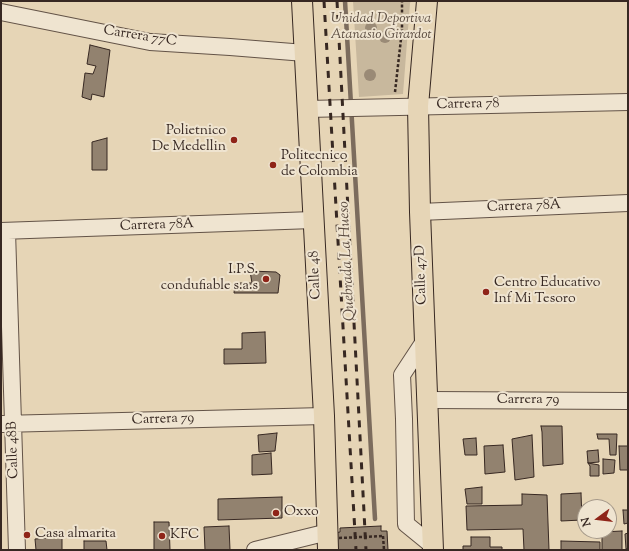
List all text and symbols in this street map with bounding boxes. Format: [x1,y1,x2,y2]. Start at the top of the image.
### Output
park label: Unidad Deportiva Atanasio Girardot [330,12,432,44]
street label: Carrera 77C [102,23,178,51]
street label: Carrera 78 [436,96,500,114]
place label: Polietnico De Medellin [152,124,226,156]
marker: Polietnico De Medellin [229,135,239,145]
place label: Politecnico de Colombia [281,149,358,182]
marker: Politecnico de Colombia [268,160,278,170]
street label: Carrera 78A [487,197,561,217]
water label: Quebrada La Hueso [336,201,360,321]
street label: Carrera 78A [120,216,194,236]
street label: Calle 47D [413,245,431,305]
street label: Calle 48 [306,250,326,300]
place label: I.P.S. condufiable s.a.s [161,263,258,296]
marker: I.P.S. condufiable s.a.s [261,274,271,284]
place label: Centro Educativo Inf Mi Tesoro [494,276,600,308]
marker: Centro Educativo Inf Mi Tesoro [481,287,491,297]
street label: Carrera 79 [497,393,559,409]
street label: Carrera 79 [131,411,195,429]
street label: Calle 48B [5,421,23,479]
north arrow [577,499,617,539]
place label: Oxxo [284,505,319,521]
marker: Oxxo [271,508,281,518]
text: N [578,516,595,528]
place label: Casa almarita [35,527,116,543]
place label: KFC [170,528,199,544]
marker: Casa almarita [22,530,32,540]
marker: KFC [157,531,167,541]

